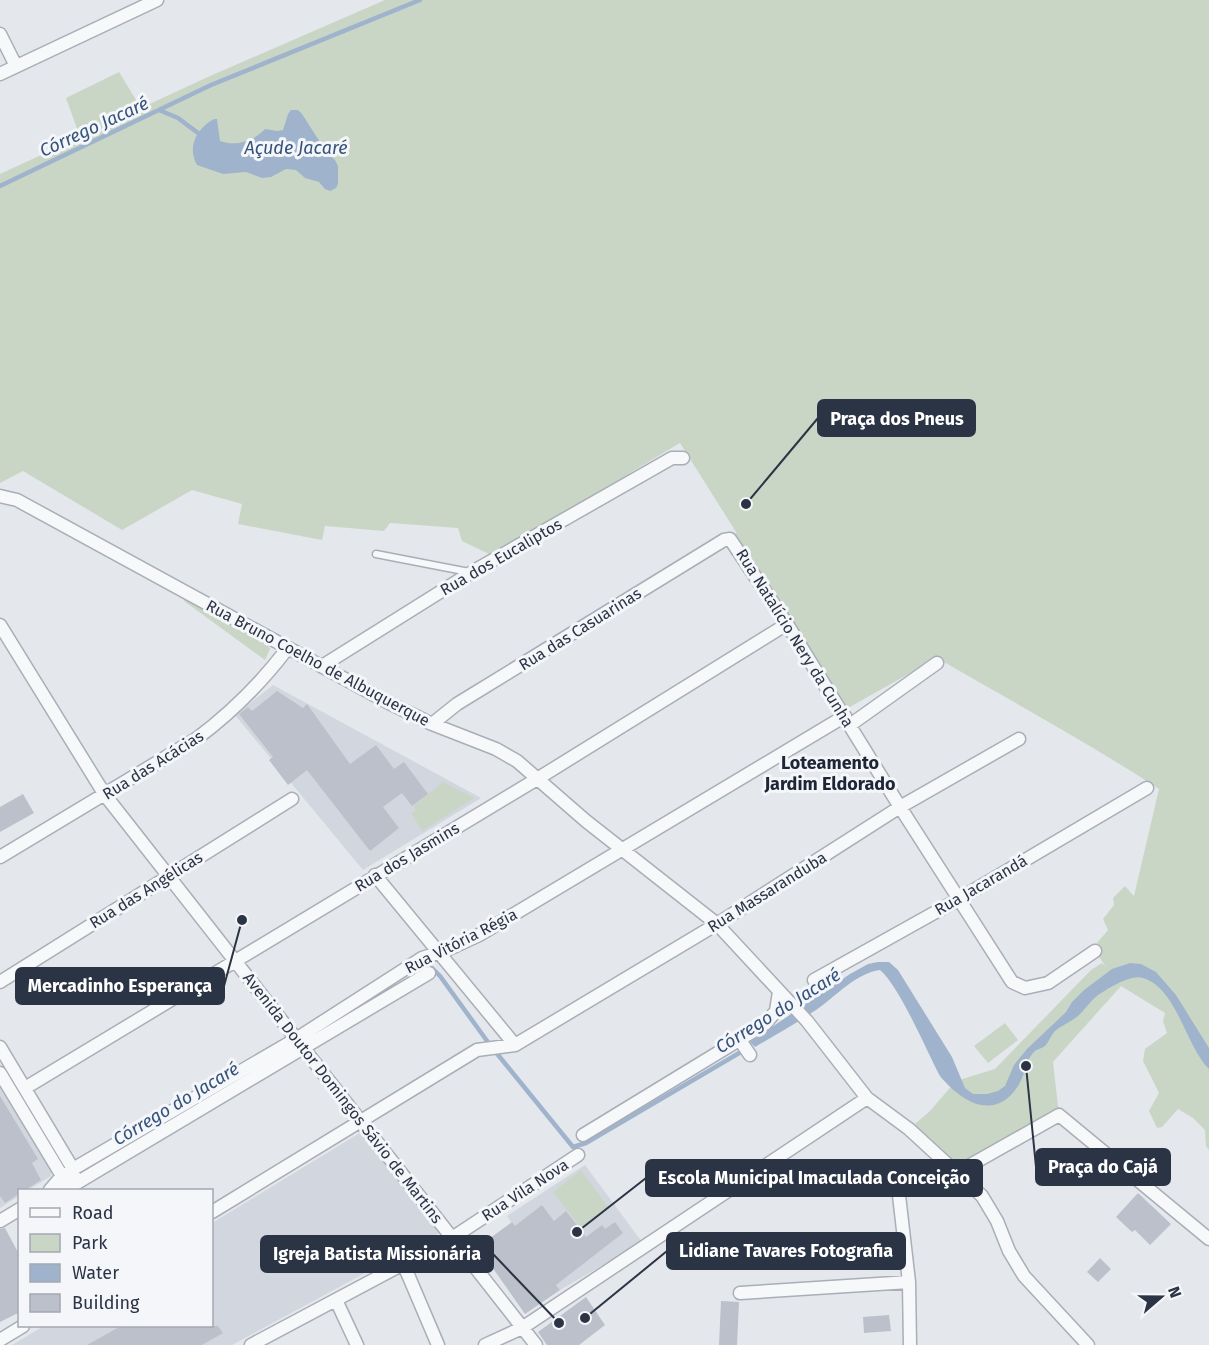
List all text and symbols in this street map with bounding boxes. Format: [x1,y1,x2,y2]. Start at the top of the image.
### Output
water label: Córrego Jacaré [36,92,152,162]
water label: Açude Jacaré [243,137,348,159]
callout: Praça dos Pneus [818,400,975,436]
text: Praça dos Pneus [830,408,964,430]
street label: Rua dos Eucaliptos [437,514,565,600]
street label: Rua Natalício Nery da Cunha [732,545,858,731]
street label: Rua das Casuarinas [515,584,645,674]
street label: Rua Bruno Coelho de Albuquerque [203,596,433,730]
street label: Rua das Acácias [99,726,207,804]
district label: Loteamento Jardim Eldorado [763,752,896,795]
street label: Rua dos Jasmins [351,818,463,896]
street label: Rua das Angélicas [86,848,206,932]
street label: Rua Massaranduba [704,848,830,936]
street label: Rua Jacarandá [931,851,1031,919]
street label: Rua Vitória Régia [402,904,520,978]
water label: Córrego do Jacaré [711,964,845,1058]
callout: Mercadinho Esperança [16,968,224,1004]
street label: Avenida Doutor Domingos Sávio de Martins [239,969,447,1227]
text: Mercadinho Esperança [28,975,212,997]
water label: Córrego do Jacaré [109,1058,243,1150]
callout: Praça do Cajá [1036,1149,1170,1185]
street label: Rua Vila Nova [478,1155,572,1225]
text: Praça do Cajá [1048,1156,1158,1178]
callout: Escola Municipal Imaculada Conceição [646,1160,982,1196]
text: Escola Municipal Imaculada Conceição [658,1167,970,1189]
legend [18,1189,213,1327]
text: Road [72,1202,114,1224]
text: Park [72,1232,108,1254]
callout: Lidiane Tavares Fotografia [667,1233,905,1269]
callout: Igreja Batista Missionária [261,1236,493,1272]
text: Lidiane Tavares Fotografia [679,1240,893,1262]
text: Igreja Batista Missionária [273,1243,481,1265]
text: Water [72,1262,119,1284]
north arrow [1131,1267,1191,1327]
text: N [1164,1284,1185,1300]
text: Building [72,1292,140,1314]

